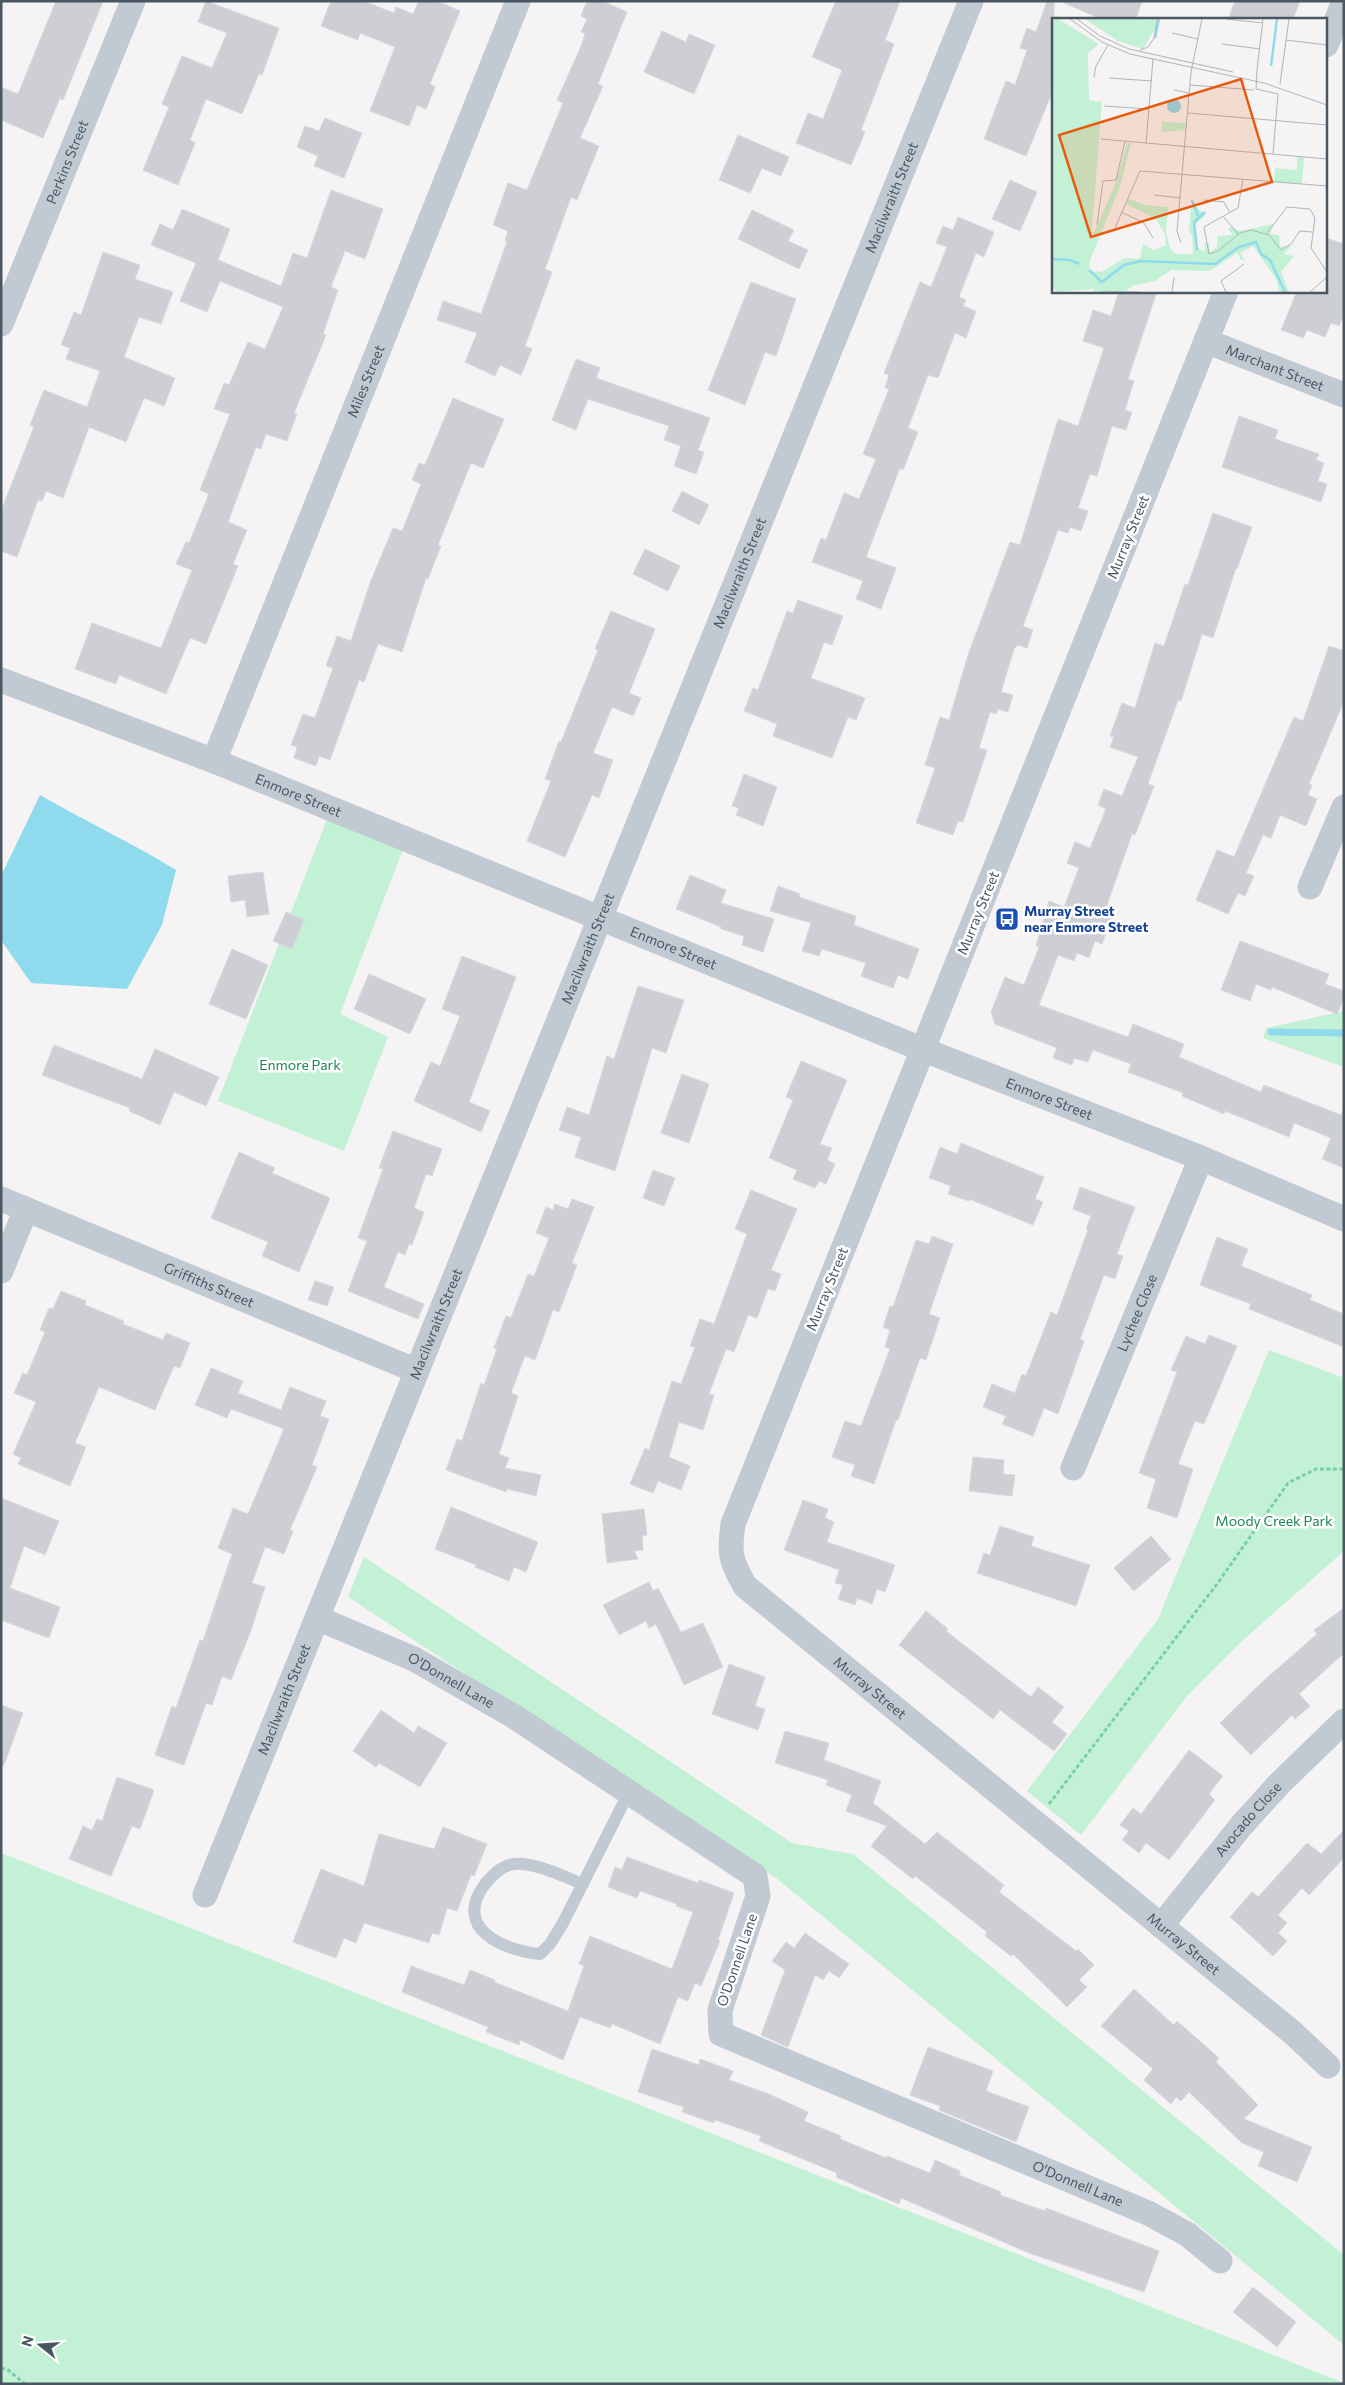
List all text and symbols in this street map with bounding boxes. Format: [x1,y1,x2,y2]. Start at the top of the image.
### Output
inset map [1052,18,1328,292]
street label: Perkins Street [42,117,92,206]
street label: Macilwraith Street [861,139,921,255]
street label: Marchant Street [1223,341,1327,395]
street label: Miles Street [343,342,388,420]
street label: Murray Street [1103,492,1152,581]
street label: Macilwraith Street [709,515,769,631]
street label: Enmore Street [253,770,345,820]
street label: Murray Street [953,868,1002,957]
street label: Macilwraith Street [557,890,618,1006]
place label: Murray Street near Enmore Street [1024,902,1148,935]
bus stop icon: Murray Street near Enmore Street [994,906,1020,932]
street label: Enmore Street [628,922,720,973]
park label: Enmore Park [259,1056,341,1073]
street label: Enmore Street [1004,1074,1096,1123]
street label: Murray Street [802,1244,851,1333]
street label: Griffiths Street [161,1258,257,1311]
street label: Macilwraith Street [405,1265,466,1382]
street label: Lychee Close [1113,1271,1160,1354]
park label: Moody Creek Park [1215,1512,1333,1529]
street label: Macilwraith Street [254,1641,314,1757]
street label: O'Donnell Lane [406,1648,498,1711]
street label: Murray Street [830,1653,910,1722]
street label: Avocado Close [1211,1778,1285,1860]
street label: Murray Street [1144,1909,1224,1978]
street label: O'Donnell Lane [713,1911,760,2008]
street label: O'Donnell Lane [1030,2157,1126,2210]
north arrow [15,2320,65,2370]
text: N [17,2334,37,2349]

